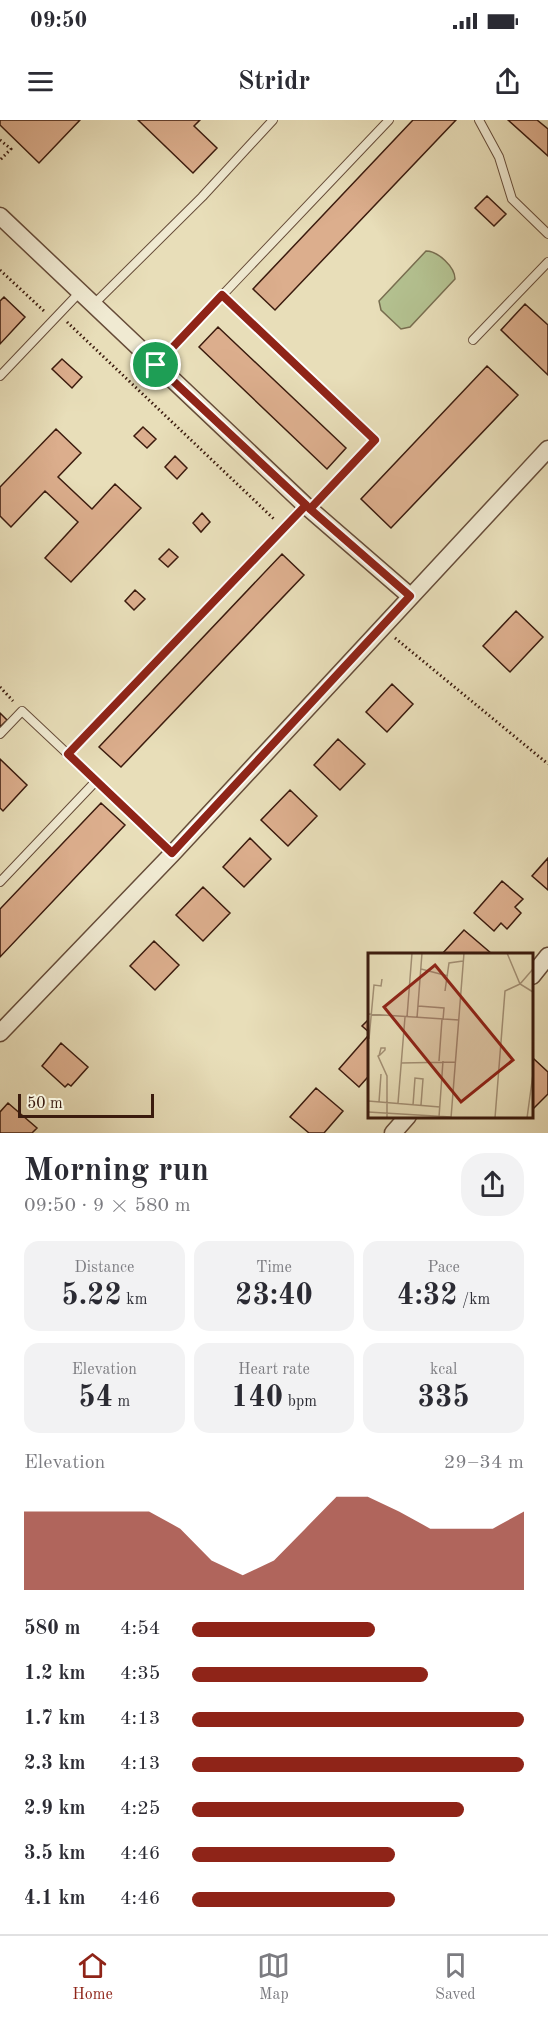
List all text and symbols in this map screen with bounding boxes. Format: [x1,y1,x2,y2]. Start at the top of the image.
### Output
text: 09:50 [30,10,87,32]
icon: menu [24,65,57,98]
icon: share [491,65,524,98]
text: Stridr [238,68,310,95]
pin [130,339,181,390]
icon: arrive [139,348,172,381]
inset map [368,953,533,1118]
scale bar [18,1091,154,1118]
text: 50 m [27,1096,63,1112]
button: share [461,1153,524,1216]
text: Morning run [24,1155,209,1188]
text: 09:50 · 9 × 580 m [24,1196,191,1216]
text: Distance [74,1260,134,1276]
text: Time [256,1260,292,1276]
text: Pace [427,1260,460,1276]
text: 5.22 [61,1281,122,1311]
text: 23:40 [235,1281,313,1311]
text: 4:32 [397,1281,458,1311]
text: km [122,1292,147,1308]
text: /km [458,1292,490,1308]
text: Elevation [72,1362,137,1378]
text: Heart rate [238,1362,310,1378]
text: kcal [430,1362,457,1378]
text: 54 [78,1383,113,1413]
text: 140 [231,1383,283,1413]
text: 335 [418,1383,470,1413]
text: m [113,1394,130,1410]
text: bpm [283,1394,317,1410]
text: Elevation [24,1453,105,1473]
text: 29–34 m [444,1453,524,1473]
text: 580 m [24,1619,80,1639]
text: 4:54 [120,1619,160,1639]
text: 1.2 km [24,1664,86,1684]
text: 4:35 [120,1664,160,1684]
text: 1.7 km [24,1709,86,1729]
text: 4:13 [120,1709,160,1729]
text: 2.3 km [24,1754,86,1774]
text: 4:13 [120,1754,160,1774]
text: 2.9 km [24,1799,86,1819]
text: 4:25 [120,1799,160,1819]
text: 3.5 km [24,1844,86,1864]
text: 4:46 [120,1844,160,1864]
text: 4.1 km [24,1889,86,1909]
text: 4:46 [120,1889,160,1909]
tab: Home [72,1949,113,2005]
tab: Map [257,1949,290,2005]
tab: Saved [435,1949,476,2005]

